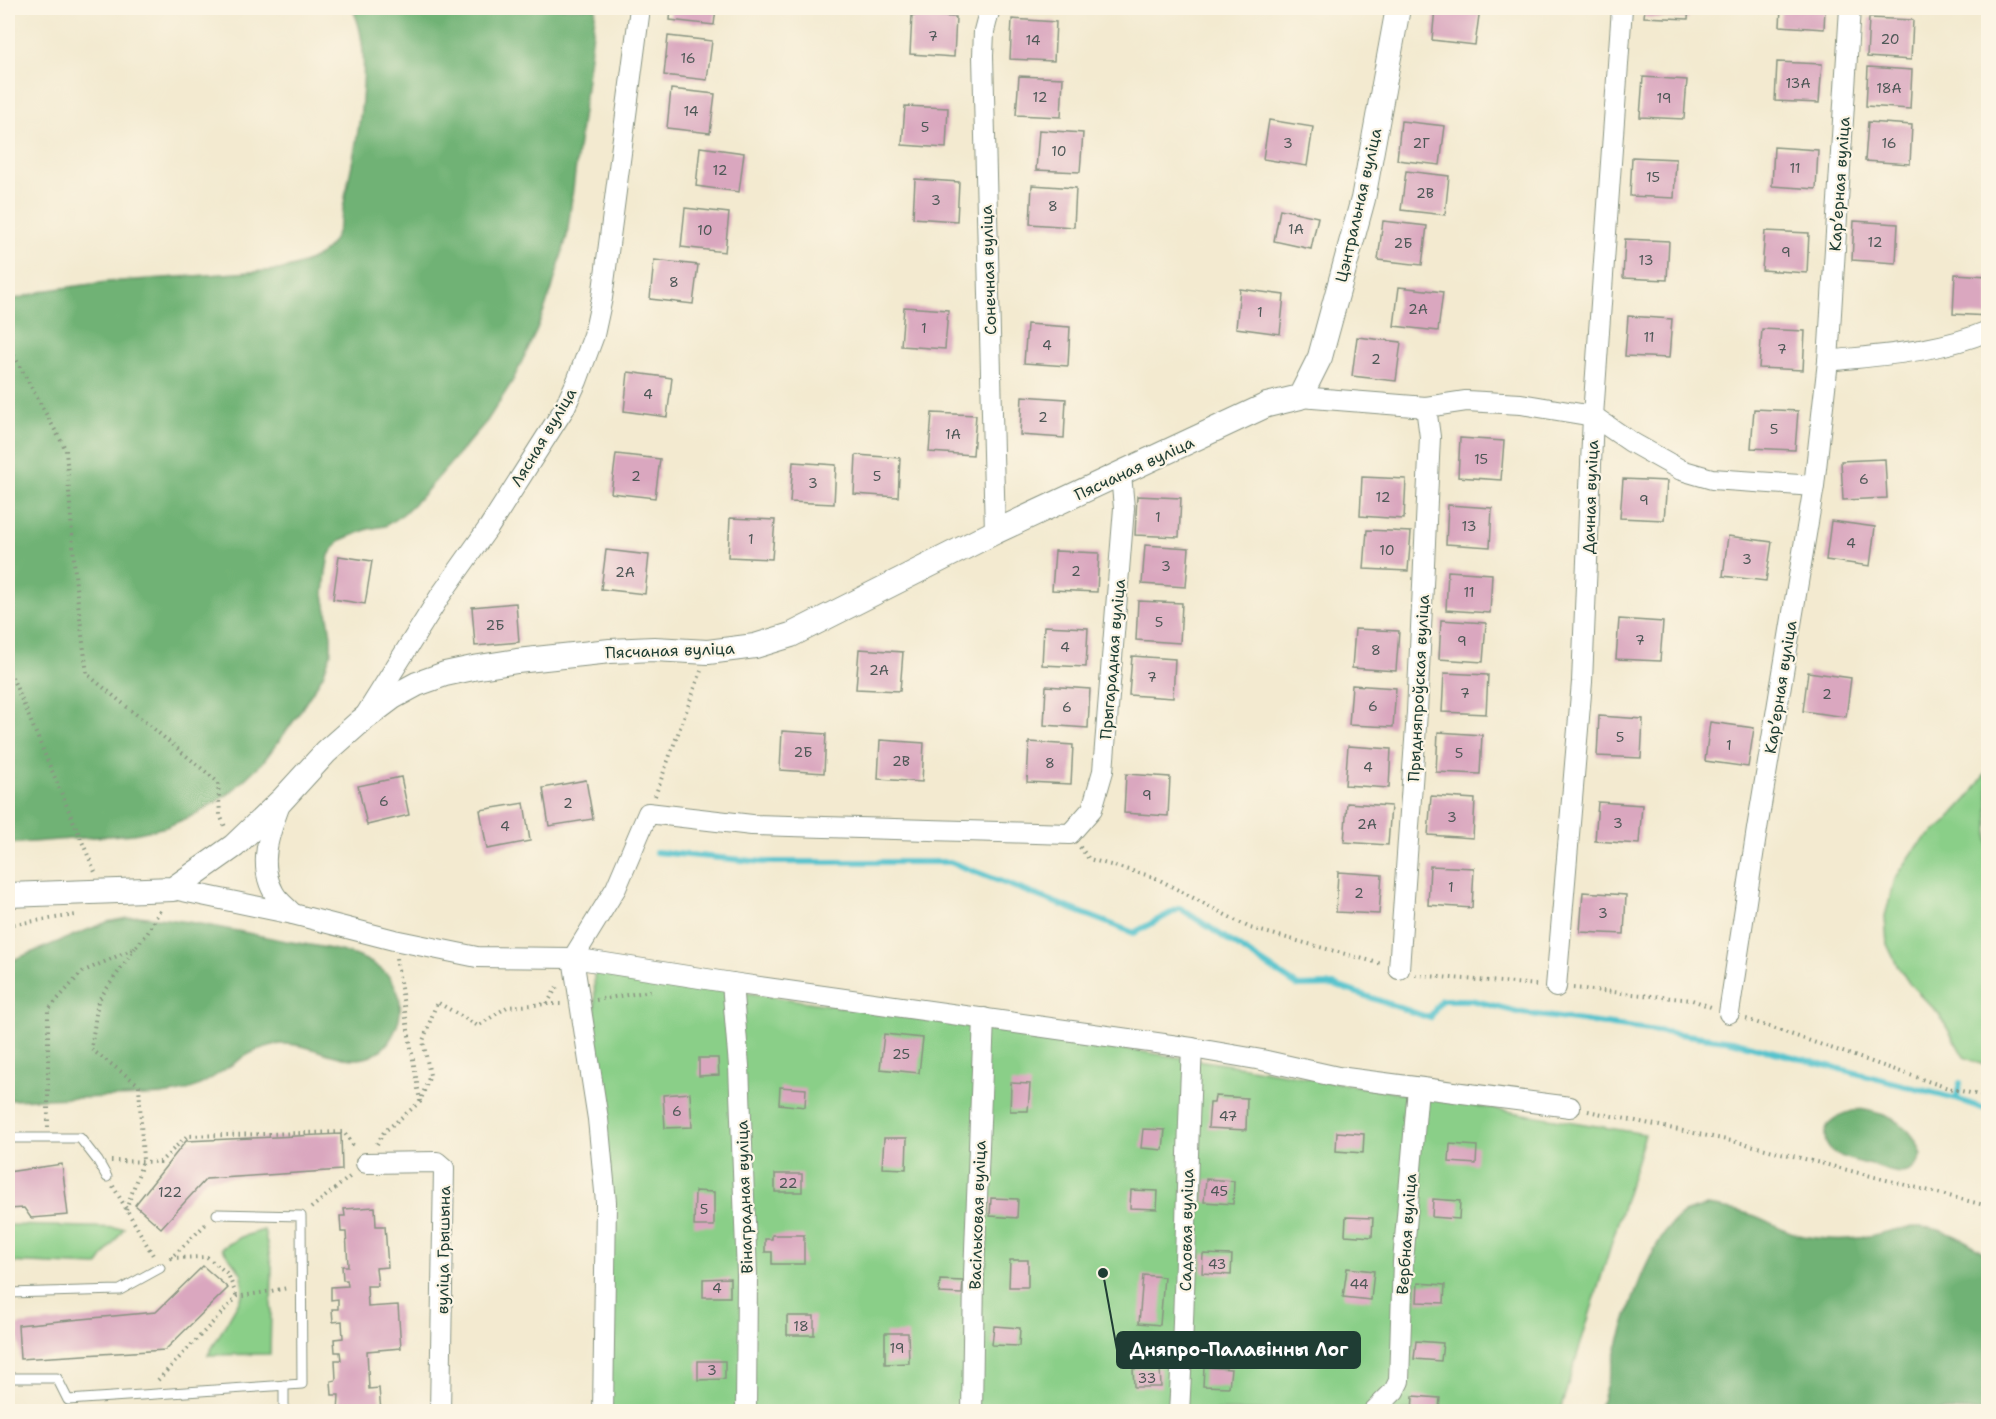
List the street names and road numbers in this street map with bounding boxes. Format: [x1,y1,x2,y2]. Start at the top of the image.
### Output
street label: Карʼерная вуліца [1824,116,1855,252]
street label: Цэнтральная вуліца [1331,126,1386,284]
street label: Сонечная вуліца [976,205,1001,335]
street label: Лясная вуліца [506,384,581,490]
street label: Пясчаная вуліца [1071,432,1197,505]
street label: Дачная вуліца [1578,440,1603,554]
street label: Прыгарадная вуліца [1095,578,1130,740]
street label: Прыдняпроўская вуліца [1403,594,1434,782]
street label: Карʼерная вуліца [1760,619,1801,755]
street label: Пясчаная вуліца [605,638,735,663]
street label: Вінаградная вуліца [731,1120,758,1274]
street label: Васільковая вуліца [964,1140,991,1290]
street label: Садовая вуліца [1175,1168,1198,1292]
street label: Вербная вуліца [1392,1173,1421,1295]
street label: вуліца Грышына [432,1186,455,1314]

